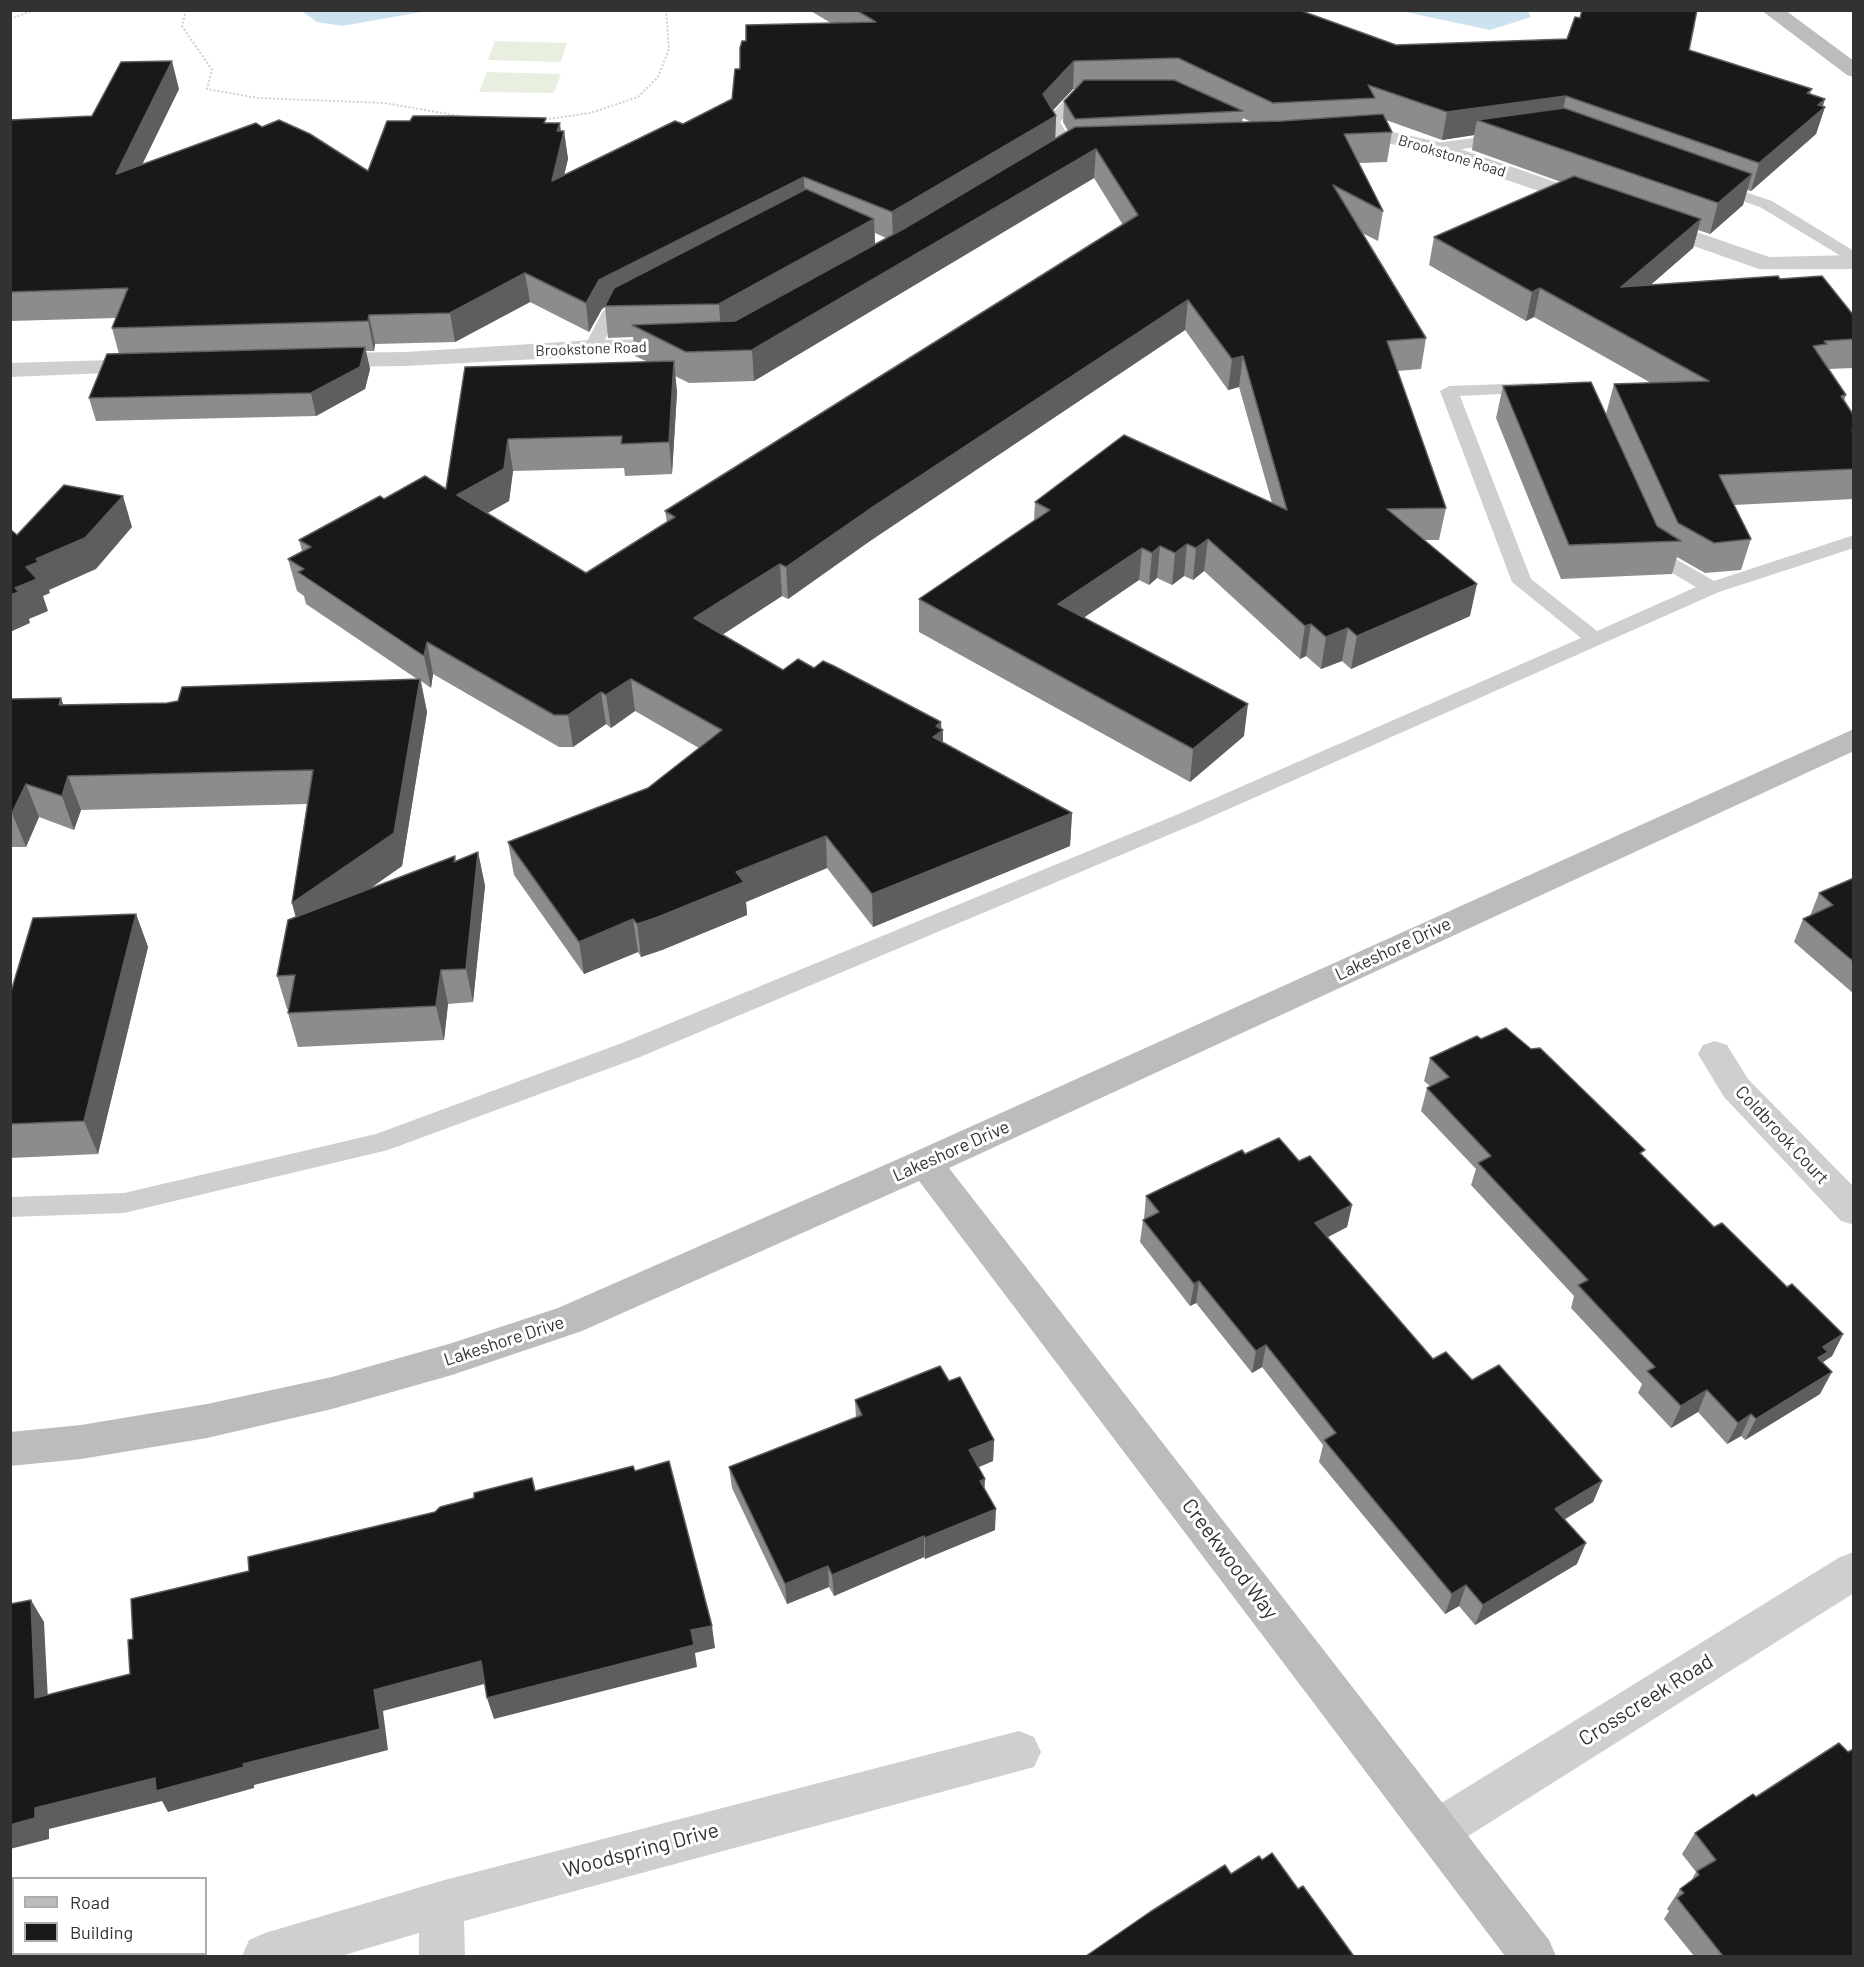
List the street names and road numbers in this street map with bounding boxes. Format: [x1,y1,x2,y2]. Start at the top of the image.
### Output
street label: Brookstone Road [1396,131,1508,181]
street label: Brookstone Road [535,338,647,360]
street label: Lakeshore Drive [1332,913,1454,985]
street label: Coldbrook Court [1731,1081,1833,1189]
street label: Lakeshore Drive [889,1116,1013,1186]
street label: Lakeshore Drive [441,1311,567,1371]
street label: Creekwood Way [1177,1494,1283,1624]
street label: Crosscreek Road [1574,1649,1718,1751]
street label: Woodspring Drive [560,1817,722,1883]

